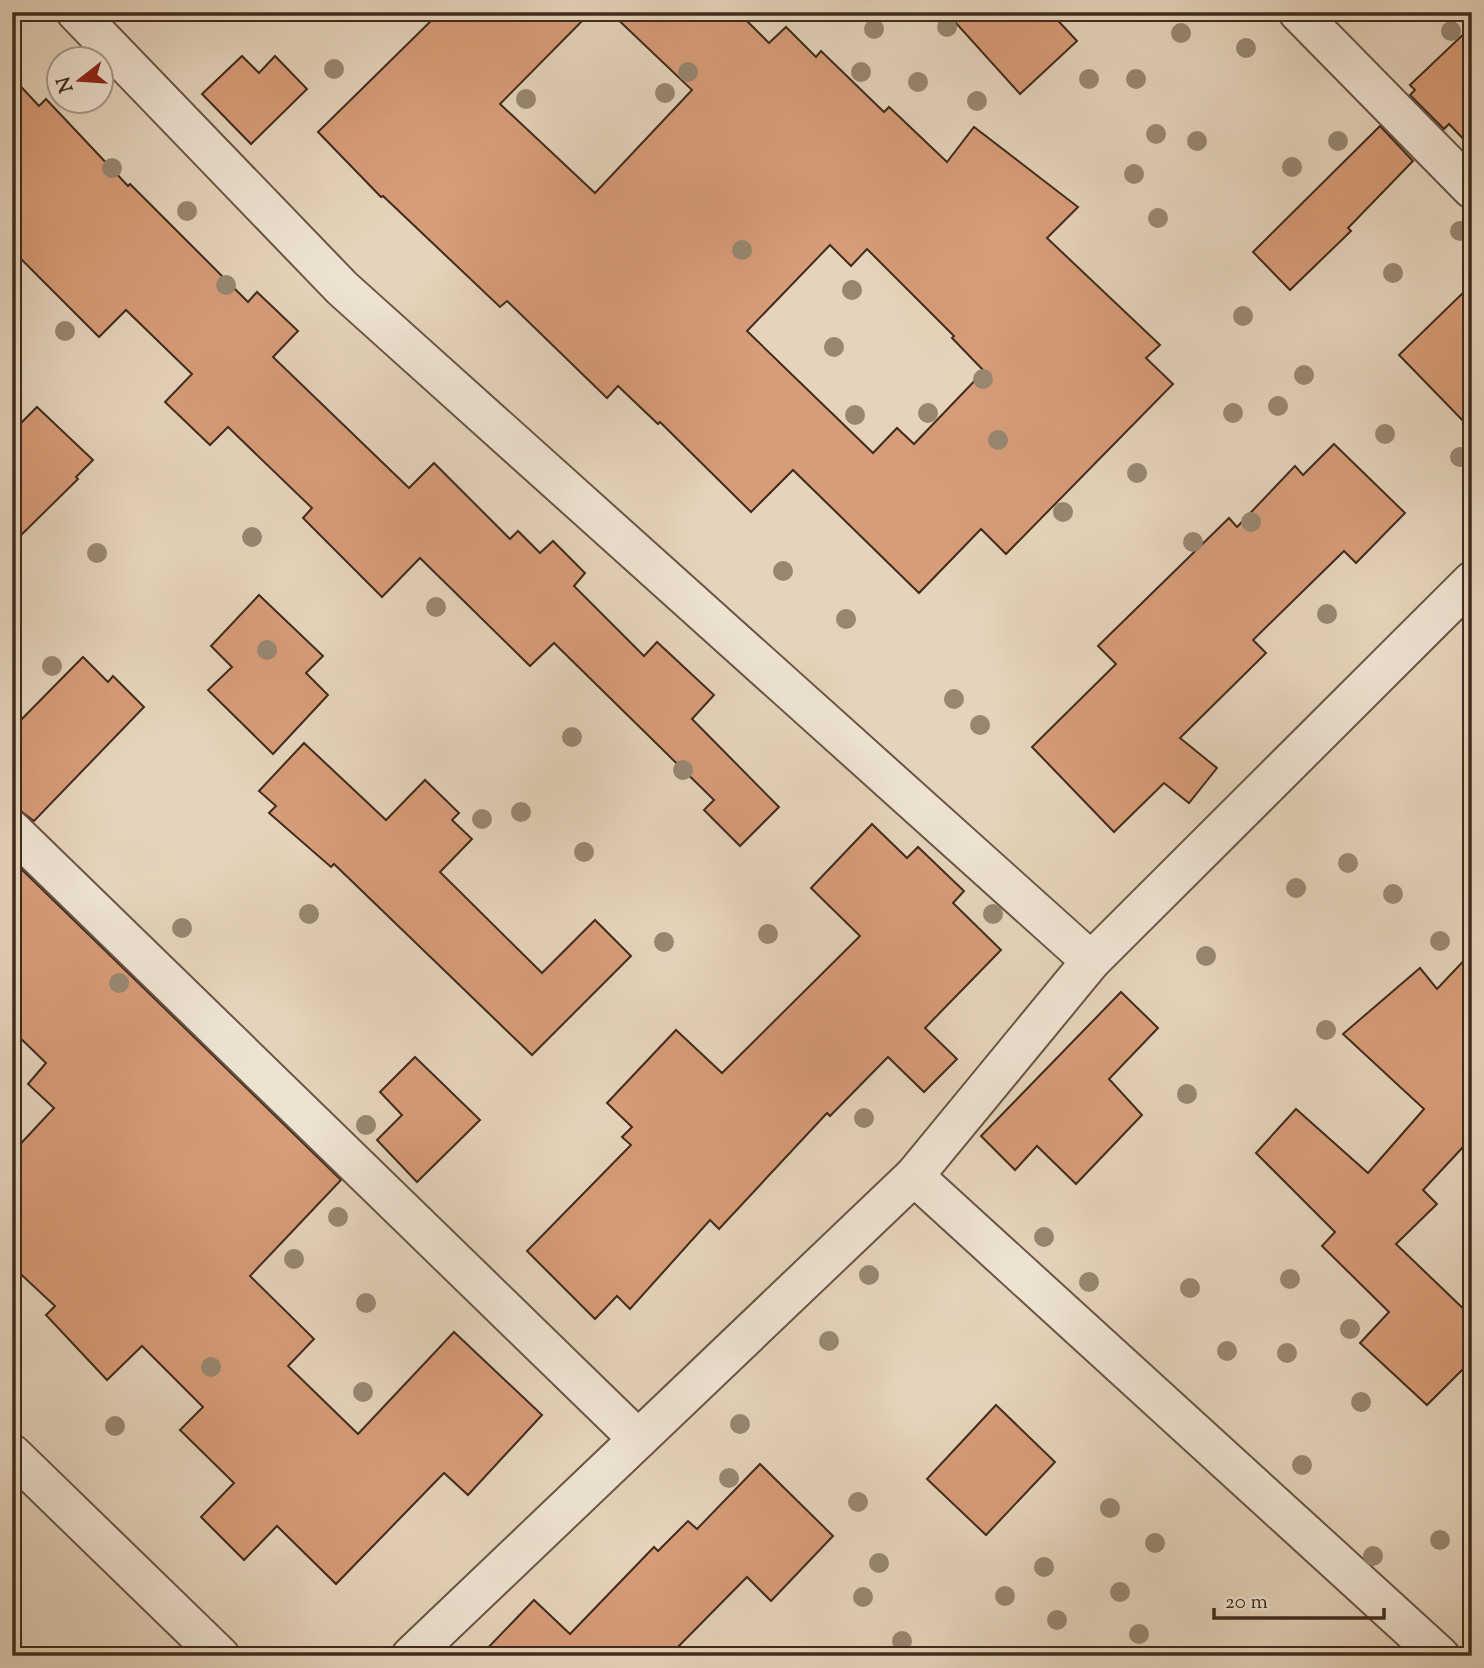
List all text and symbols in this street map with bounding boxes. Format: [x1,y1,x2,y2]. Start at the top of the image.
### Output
north arrow [46,46,116,116]
text: N [51,73,81,95]
scale bar [1214,1577,1384,1621]
text: 20 m [1225,1588,1268,1618]

